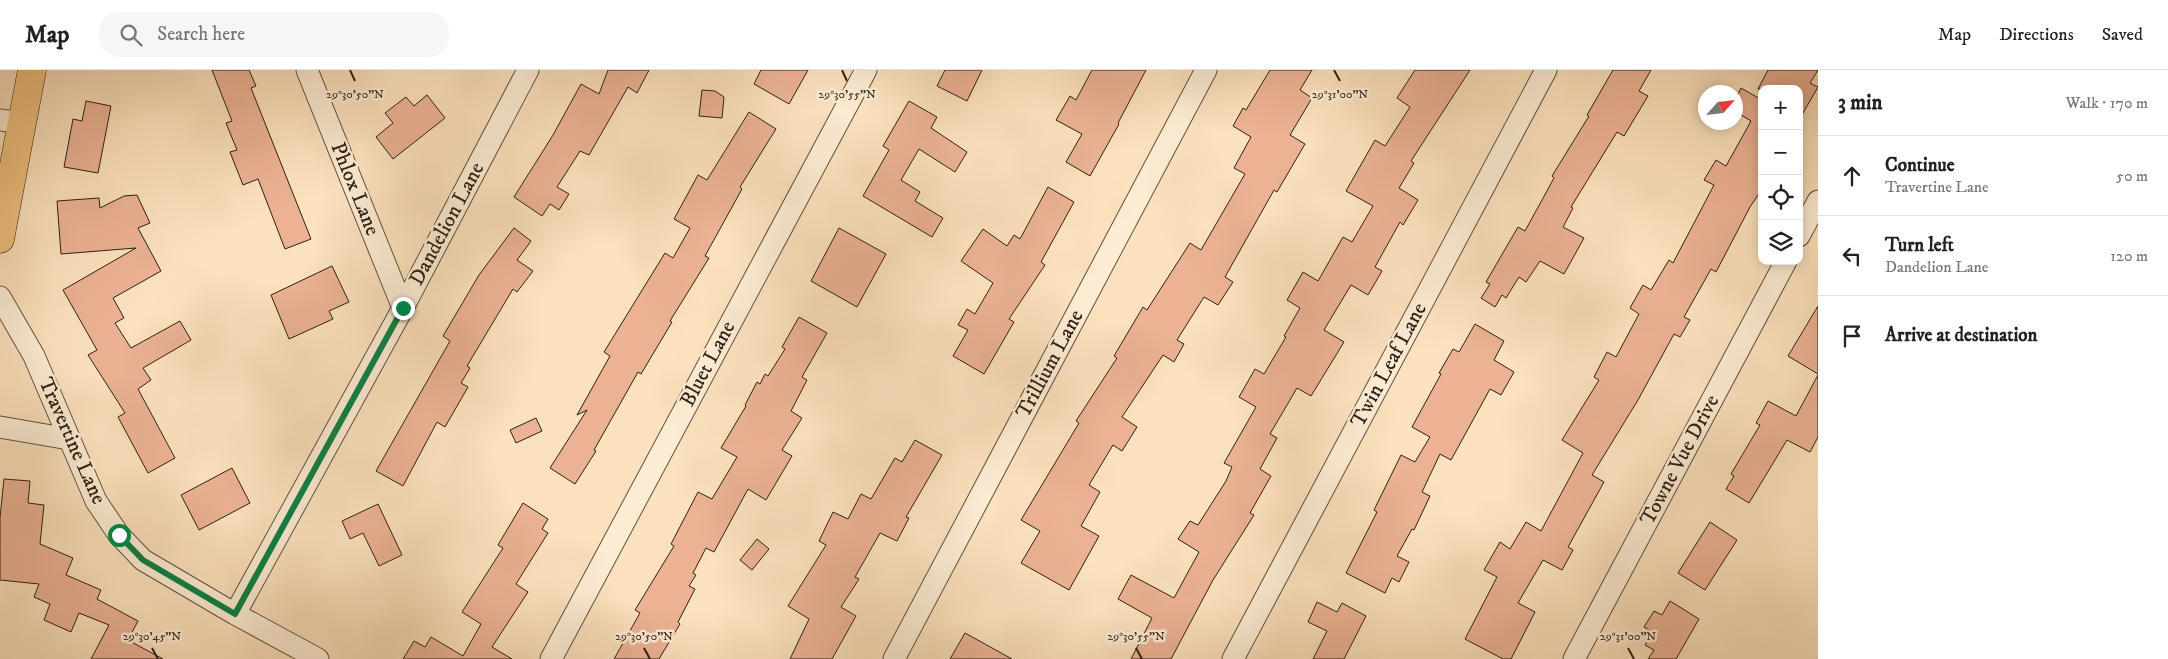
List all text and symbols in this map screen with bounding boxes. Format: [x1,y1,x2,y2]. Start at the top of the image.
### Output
search box [99,12,449,57]
text: Map [25,20,69,50]
icon: search [117,21,145,49]
text: Search here [157,23,245,46]
text: Map [1938,24,1971,46]
text: Directions [1999,24,2074,46]
text: Saved [2102,24,2143,46]
north arrow [1698,85,1743,130]
map controls [1758,85,1803,265]
button: + [1758,85,1803,130]
text: 29°30'50"N [326,87,384,102]
text: 29°30'55"N [818,87,876,102]
text: 29°31'00"N [1312,87,1368,102]
text: 3 min [1838,90,1883,116]
text: Walk · 170 m [2066,93,2148,113]
button: − [1758,130,1803,175]
street label: Phlox Lane [325,139,386,240]
text: Continue [1885,154,1955,177]
street label: Dandelion Lane [404,158,490,290]
icon: ahead [1838,162,1866,190]
text: 50 m [2116,166,2148,186]
button: locate [1758,175,1803,220]
text: Travertine Lane [1885,177,1989,197]
button: layers [1758,220,1803,265]
text: Turn left [1885,234,1954,257]
icon: left [1838,242,1866,270]
text: 120 m [2110,246,2148,266]
text: Dandelion Lane [1885,257,1988,277]
route end [392,297,415,320]
street label: Twin Leaf Lane [1345,298,1433,432]
street label: Trillium Lane [1011,305,1090,423]
street label: Bluet Lane [675,317,741,411]
icon: arrive [1838,322,1866,350]
text: Arrive at destination [1885,324,2037,347]
street label: Travertine Lane [32,374,112,509]
street label: Towne Vue Drive [1635,390,1725,530]
route start [108,524,131,547]
text: 29°30'45"N [123,629,181,644]
text: 29°30'50"N [615,629,673,644]
text: 29°30'55"N [1107,629,1165,644]
text: 29°31'00"N [1600,629,1656,644]

